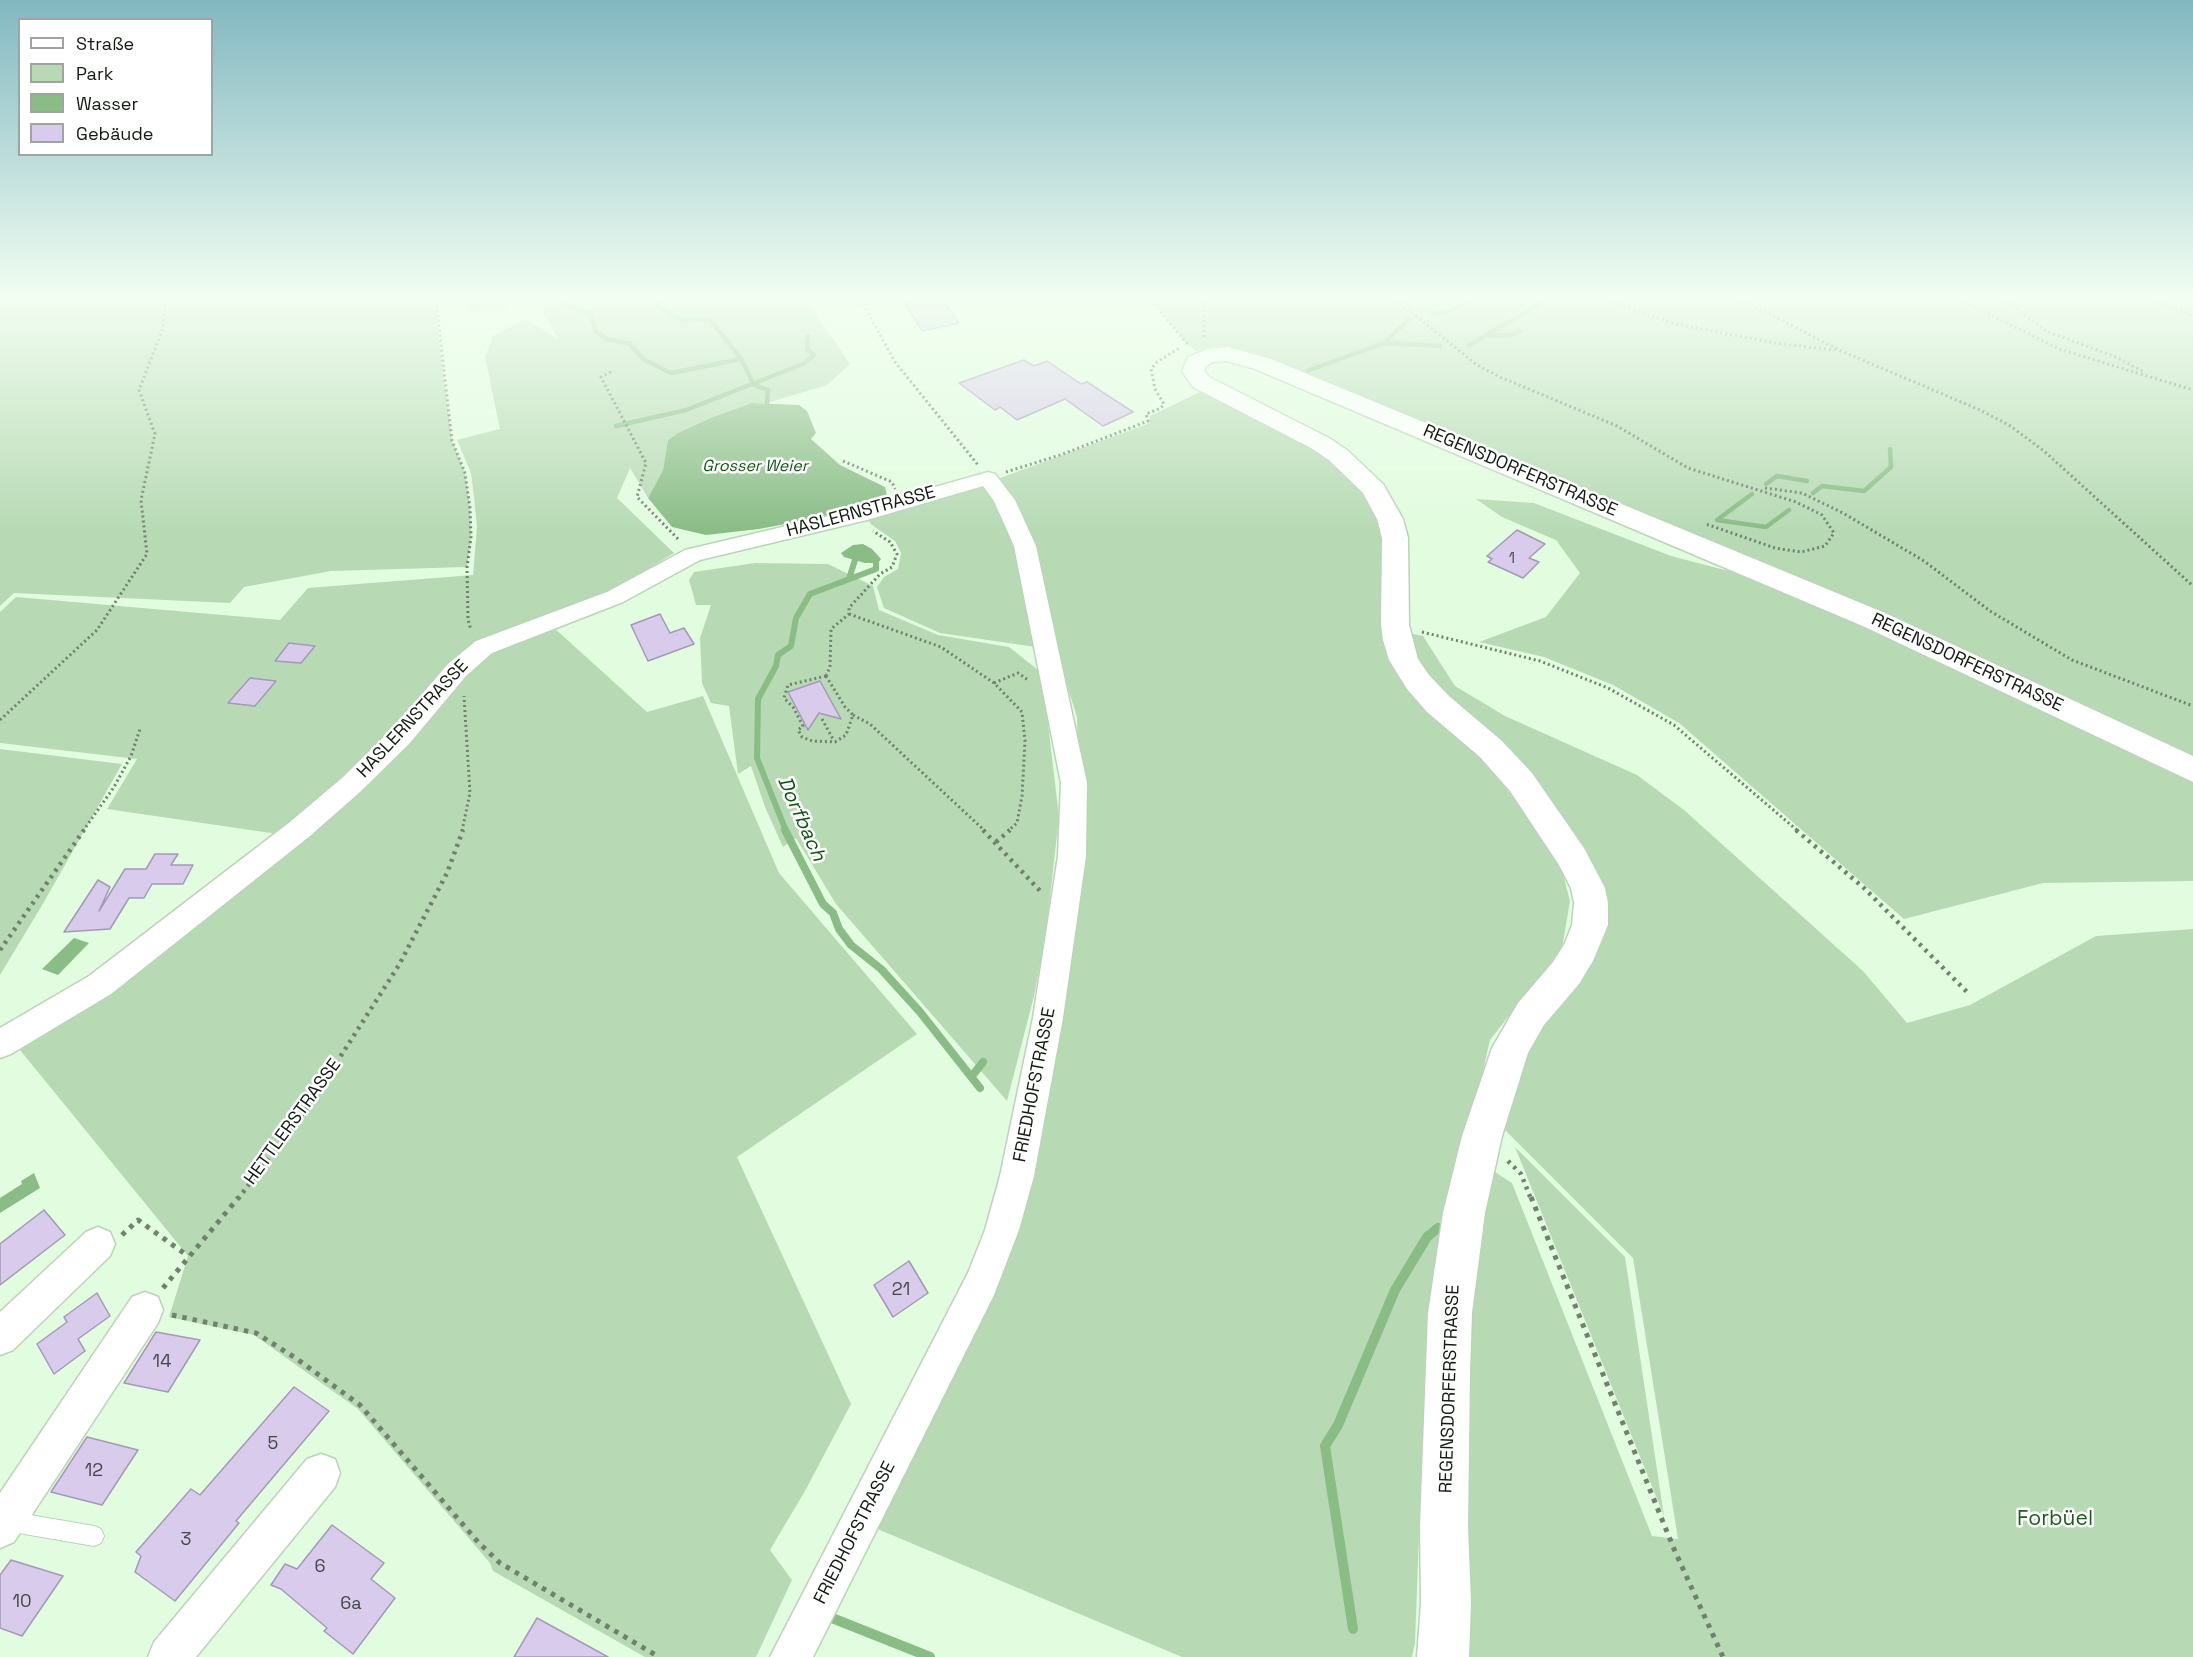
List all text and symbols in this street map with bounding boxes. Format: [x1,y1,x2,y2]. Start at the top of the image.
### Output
legend [18,18,213,156]
text: Straße [76,32,134,55]
text: Park [76,62,113,85]
text: Wasser [76,92,138,115]
text: Gebäude [76,122,154,145]
street label: REGENSDORFERSTRASSE [1420,420,1620,522]
water label: Grosser Weier [702,457,808,477]
street label: HASLERNSTRASSE [784,482,938,542]
house number: 1 [1509,550,1515,568]
street label: REGENSDORFERSTRASSE [1868,609,2066,717]
street label: HASLERNSTRASSE [353,656,473,782]
water label: Dorfbach [772,773,830,865]
street label: FRIEDHOFSTRASSE [1009,1006,1061,1164]
street label: HETTLERSTRASSE [240,1055,346,1189]
house number: 21 [892,1279,910,1301]
street label: REGENSDORFERSTRASSE [1436,1284,1464,1494]
house number: 14 [153,1351,171,1373]
house number: 5 [268,1433,278,1455]
street label: FRIEDHOFSTRASSE [810,1458,900,1608]
house number: 12 [85,1460,103,1482]
park label: Forbüel [2017,1506,2093,1532]
house number: 3 [181,1529,191,1551]
house number: 6 [314,1556,326,1578]
house number: 10 [12,1591,32,1613]
house number: 6a [340,1593,362,1615]

